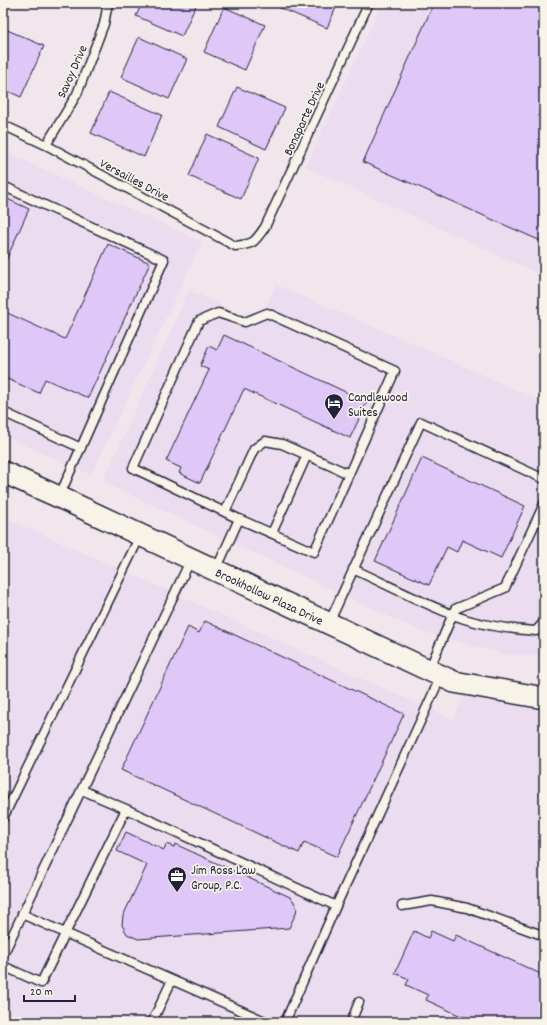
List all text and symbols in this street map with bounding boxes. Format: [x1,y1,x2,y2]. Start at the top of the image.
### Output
street label: Savoy Drive [53,42,94,102]
street label: Bonaparte Drive [280,79,331,159]
street label: Versailles Drive [96,155,172,208]
place label: Candlewood Suites [348,389,407,423]
hotel icon: Candlewood Suites [323,392,345,420]
street label: Brookhollow Plaza Drive [211,564,326,632]
place label: Jim Ross Law Group, P.C. [191,862,256,896]
office icon: Jim Ross Law Group, P.C. [166,865,188,893]
scale bar [24,977,75,1003]
text: 20 m [30,984,53,1001]

